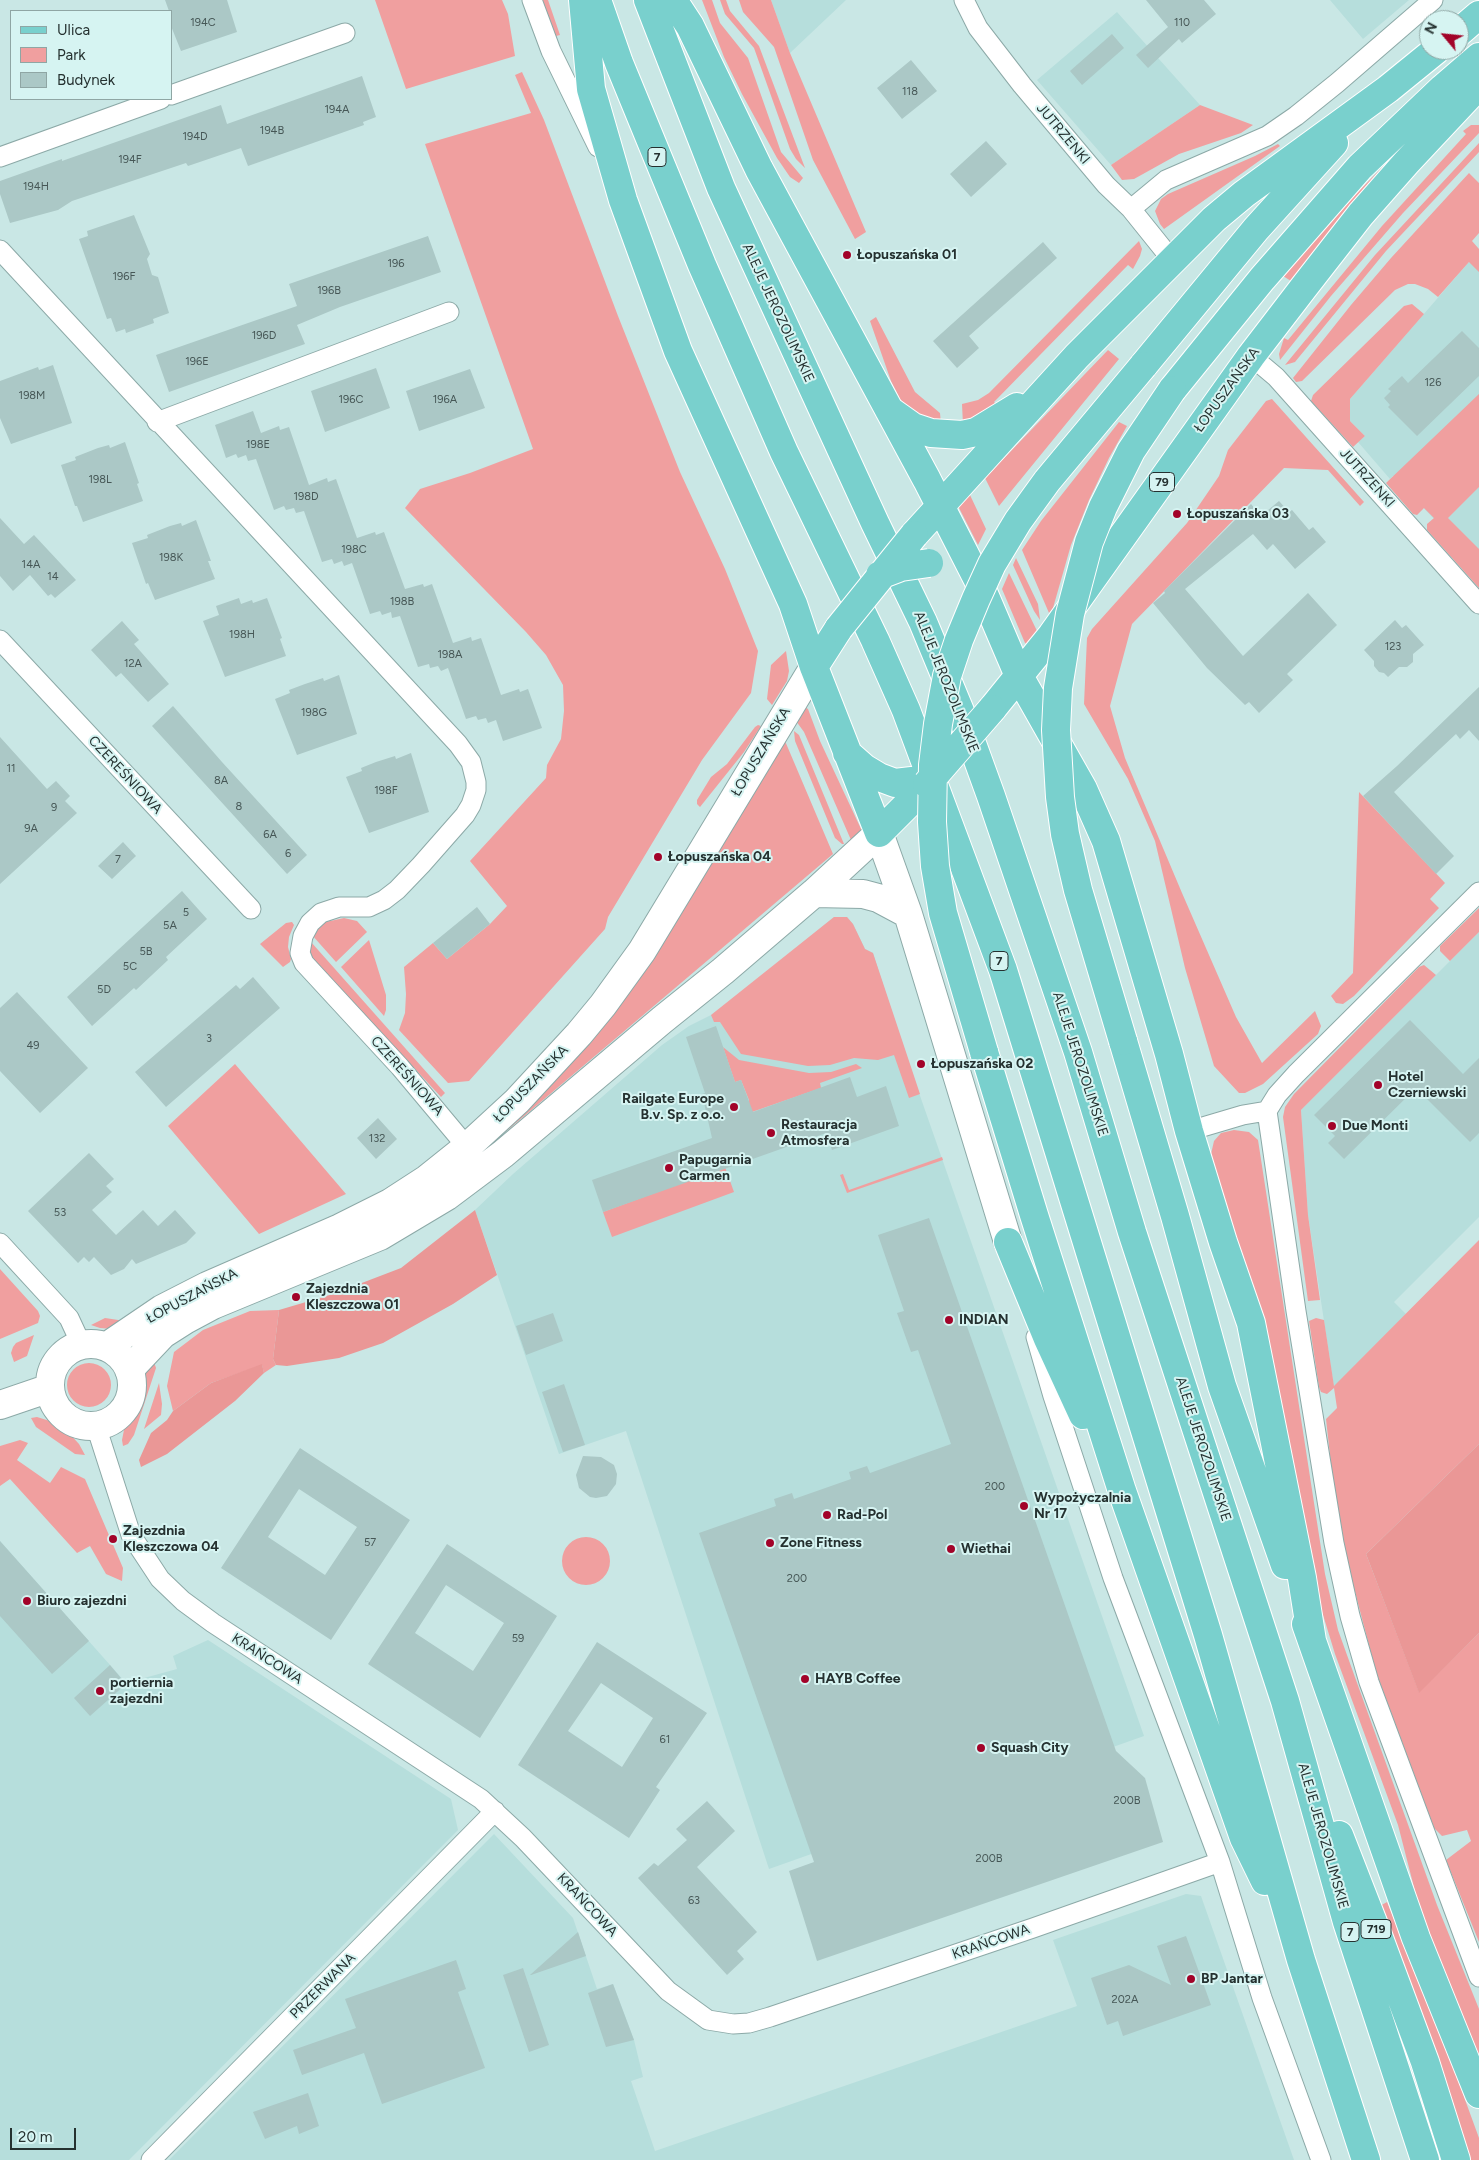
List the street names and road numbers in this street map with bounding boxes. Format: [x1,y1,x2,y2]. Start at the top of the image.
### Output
street label: JUTRZENKI [1033,100,1093,168]
road number: 7 [648,148,666,166]
street label: ALEJE JEROZOLIMSKIE [738,241,818,385]
street label: ŁOPUSZAŃSKA [1191,344,1263,436]
street label: JUTRZENKI [1336,445,1398,511]
road number: 79 [1150,472,1174,492]
street label: ALEJE JEROZOLIMSKIE [910,609,982,755]
street label: ŁOPUSZAŃSKA [728,705,794,799]
street label: CZEREŚNIOWA [84,732,166,818]
road number: 7 [990,951,1008,970]
street label: ALEJE JEROZOLIMSKIE [1049,990,1111,1138]
street label: CZEREŚNIOWA [367,1033,447,1119]
street label: ŁOPUSZAŃSKA [490,1042,572,1126]
street label: ŁOPUSZAŃSKA [144,1265,240,1327]
street label: ALEJE JEROZOLIMSKIE [1172,1375,1234,1523]
street label: KRAŃCOWA [228,1630,306,1688]
street label: ALEJE JEROZOLIMSKIE [1294,1761,1352,1911]
street label: KRAŃCOWA [553,1870,621,1940]
road number: 719 [1361,1920,1391,1938]
street label: KRAŃCOWA [950,1921,1032,1963]
road number: 7 [1341,1922,1359,1941]
street label: PRZERWANA [287,1950,359,2022]

